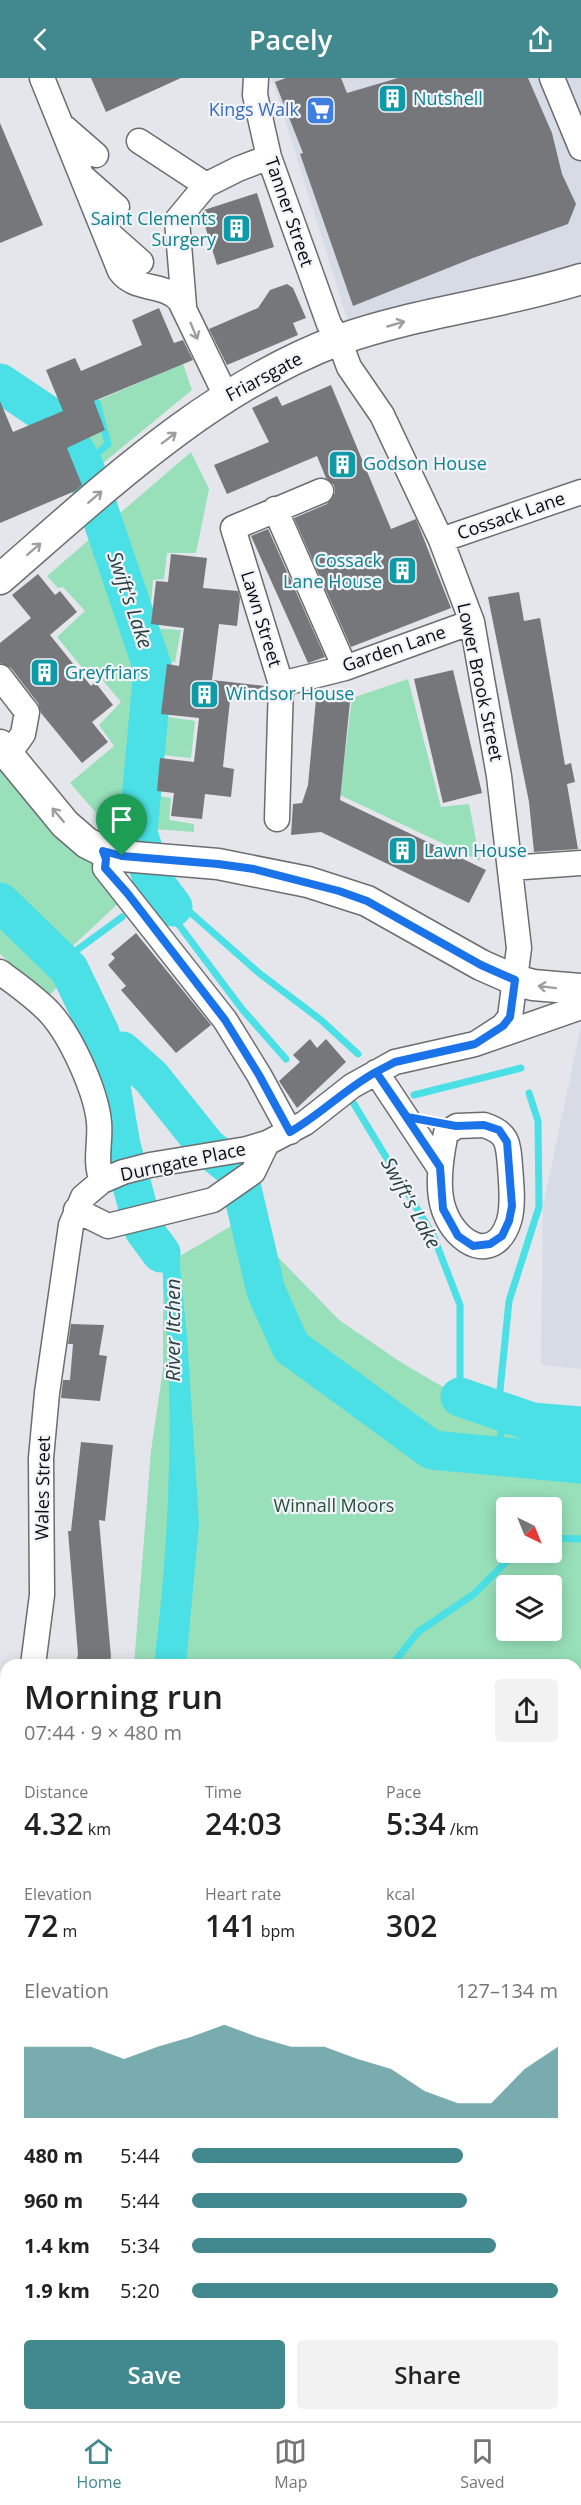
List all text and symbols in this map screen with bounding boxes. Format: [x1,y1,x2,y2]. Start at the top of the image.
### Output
text: Pacely [249,21,332,58]
icon: back [24,23,57,56]
icon: share [524,23,557,56]
building icon: Nutshell [376,83,408,115]
place label: Nutshell [413,86,483,110]
supermarket icon: Kings Walk [304,94,336,126]
place label: Kings Walk [209,97,300,121]
street label: Tanner Street [260,154,320,270]
place label: Saint Clements Surgery [91,206,217,251]
building icon: Saint Clements Surgery [221,213,253,245]
one-way arrow [386,318,405,329]
one-way arrow [189,321,200,339]
street label: Friarsgate [221,346,306,406]
one-way arrow [161,431,177,444]
building icon: Godson House [326,448,358,480]
place label: Godson House [363,451,487,475]
street label: Cossack Lane [454,485,568,545]
one-way arrow [87,490,103,503]
one-way arrow [26,543,42,556]
water label: Swift's Lake [101,548,160,652]
place label: Cossack Lane House [283,548,383,593]
building icon: Cossack Lane House [387,555,419,587]
street label: Lawn Street [236,568,288,670]
street label: Lower Brook Street [452,600,509,763]
street label: Garden Lane [339,619,449,677]
building icon: Greyfriars [28,657,60,689]
place label: Greyfriars [65,660,148,684]
building icon: Windsor House [189,678,221,710]
place label: Windsor House [226,681,354,705]
pin [96,794,147,856]
icon: arrive [105,803,138,836]
one-way arrow [51,807,64,823]
building icon: Lawn House [387,835,419,867]
place label: Lawn House [424,838,527,862]
one-way arrow [538,981,558,992]
street label: Durngate Place [118,1136,248,1186]
water label: Swift's Lake [375,1152,448,1254]
water label: River Itchen [159,1279,186,1381]
street label: Wales Street [29,1435,55,1541]
park label: Winnall Moors [274,1493,394,1517]
north arrow [496,1497,562,1563]
map controls [496,1497,562,1641]
button: layers [496,1575,562,1641]
text: Morning run [24,1674,223,1719]
button: share [495,1679,558,1742]
text: 07:44 · 9 × 480 m [24,1719,182,1746]
text: Distance [24,1781,88,1803]
text: Time [205,1781,242,1803]
text: Pace [386,1781,421,1803]
text: 4.32 [24,1803,84,1844]
text: 24:03 [205,1803,282,1844]
text: 5:34 [386,1803,446,1844]
text: km [84,1818,111,1840]
text: /km [446,1818,479,1840]
text: Elevation [24,1883,92,1905]
text: Heart rate [205,1883,281,1905]
text: kcal [386,1883,415,1905]
text: 72 [24,1905,58,1946]
text: 141 [205,1905,256,1946]
text: 302 [386,1905,437,1946]
text: m [58,1920,77,1942]
text: bpm [256,1920,295,1942]
text: Elevation [24,1977,109,2004]
text: 127–134 m [456,1977,558,2004]
text: 480 m [24,2142,83,2169]
text: 5:44 [120,2142,160,2169]
text: 960 m [24,2187,83,2214]
text: 5:44 [120,2187,160,2214]
text: 1.4 km [24,2232,90,2259]
text: 5:34 [120,2232,160,2259]
text: 1.9 km [24,2277,90,2304]
text: 5:20 [120,2277,160,2304]
button: Save [24,2340,285,2409]
button: Share [297,2340,558,2409]
tab: Home [76,2435,122,2493]
tab: Map [274,2435,307,2493]
tab: Saved [460,2435,505,2493]

